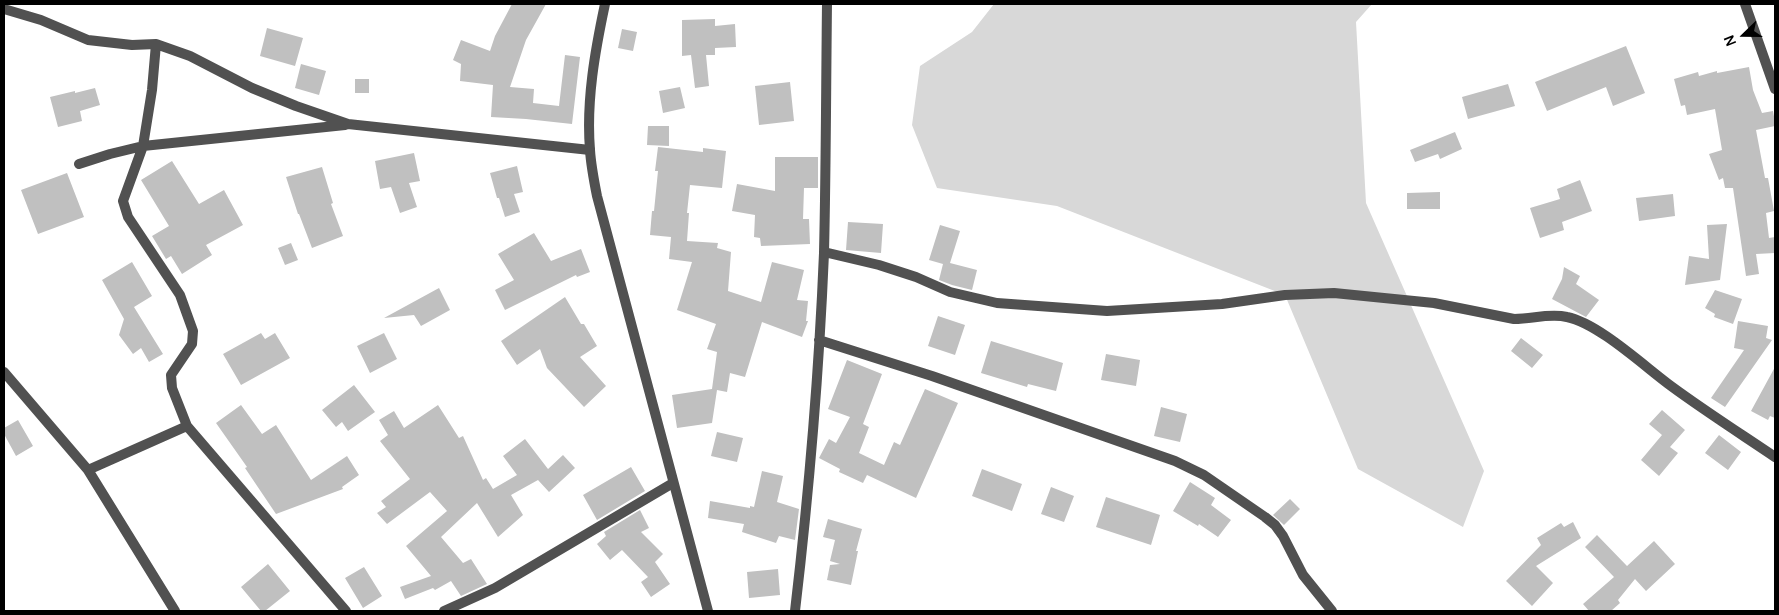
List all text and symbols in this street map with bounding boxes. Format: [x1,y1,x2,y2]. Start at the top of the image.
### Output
north arrow [1719,10,1769,60]
text: N [1719,33,1740,49]

